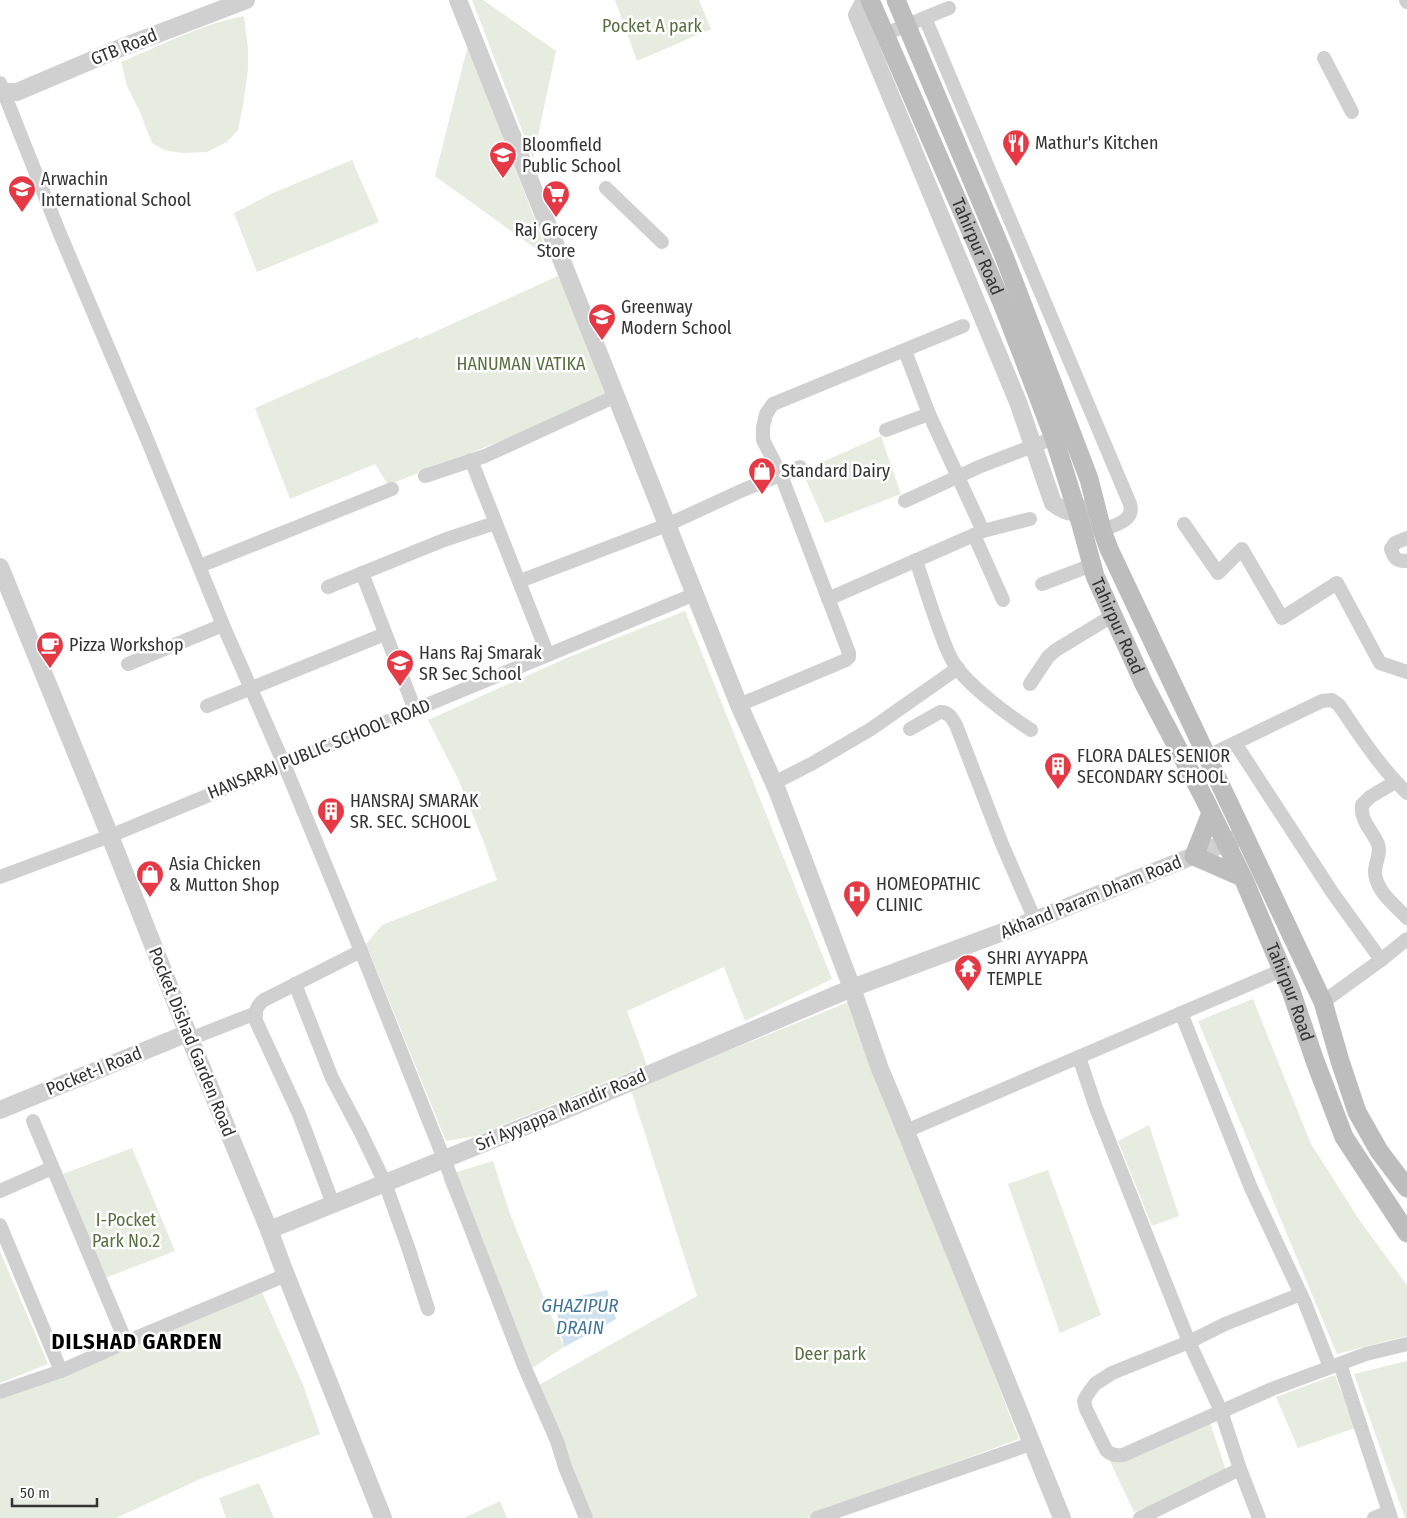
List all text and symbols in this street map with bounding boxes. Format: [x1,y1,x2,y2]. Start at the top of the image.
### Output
park label: Pocket A park [602,15,703,37]
street label: GTB Road [88,24,160,70]
restaurant icon: Mathur's Kitchen [1001,128,1031,167]
place label: Mathur's Kitchen [1035,132,1158,154]
place label: Bloomfield Public School [522,134,621,177]
school or university icon: Bloomfield Public School [488,140,518,179]
place label: Arwachin International School [41,168,191,211]
school or university icon: Arwachin International School [7,174,37,213]
supermarket icon: Raj Grocery Store [541,179,571,218]
street label: Tahirpur Road [947,195,1008,298]
place label: Raj Grocery Store [514,219,598,262]
place label: Greenway Modern School [621,296,732,339]
school or university icon: Greenway Modern School [587,302,617,341]
park label: HANUMAN VATIKA [457,353,586,375]
shop icon: Standard Dairy [747,456,777,495]
place label: Standard Dairy [781,460,890,482]
street label: Tahirpur Road [1086,574,1149,678]
cafe icon: Pizza Workshop [35,630,65,669]
place label: Pizza Workshop [69,634,184,656]
place label: Hans Raj Smarak SR Sec School [419,642,542,685]
school or university icon: Hans Raj Smarak SR Sec School [385,648,415,687]
street label: HANSARAJ PUBLIC SCHOOL ROAD [204,694,434,804]
place label: FLORA DALES SENIOR SECONDARY SCHOOL [1077,745,1230,788]
building icon: FLORA DALES SENIOR SECONDARY SCHOOL [1043,751,1073,790]
place label: HANSRAJ SMARAK SR. SEC. SCHOOL [350,790,479,833]
building icon: HANSRAJ SMARAK SR. SEC. SCHOOL [316,796,346,835]
street label: Akhand Param Dham Road [997,851,1185,943]
place label: Asia Chicken & Mutton Shop [169,853,280,896]
shop icon: Asia Chicken & Mutton Shop [135,859,165,898]
place label: HOMEOPATHIC CLINIC [876,873,980,916]
hospital icon: HOMEOPATHIC CLINIC [842,879,872,918]
street label: Tahirpur Road [1261,940,1318,1044]
street label: Pocket Dishad Garden Road [144,944,240,1140]
place label: SHRI AYYAPPA TEMPLE [987,947,1088,990]
temple icon: SHRI AYYAPPA TEMPLE [953,953,983,992]
street label: Pocket-I Road [43,1042,145,1100]
street label: Sri Ayyappa Mandir Road [472,1064,650,1156]
park label: I-Pocket Park No.2 [92,1209,160,1252]
water label: GHAZIPUR DRAIN [541,1294,619,1339]
district label: DILSHAD GARDEN [51,1328,223,1355]
park label: Deer park [794,1343,866,1365]
scale bar [12,1476,98,1508]
text: 50 m [20,1484,50,1502]

